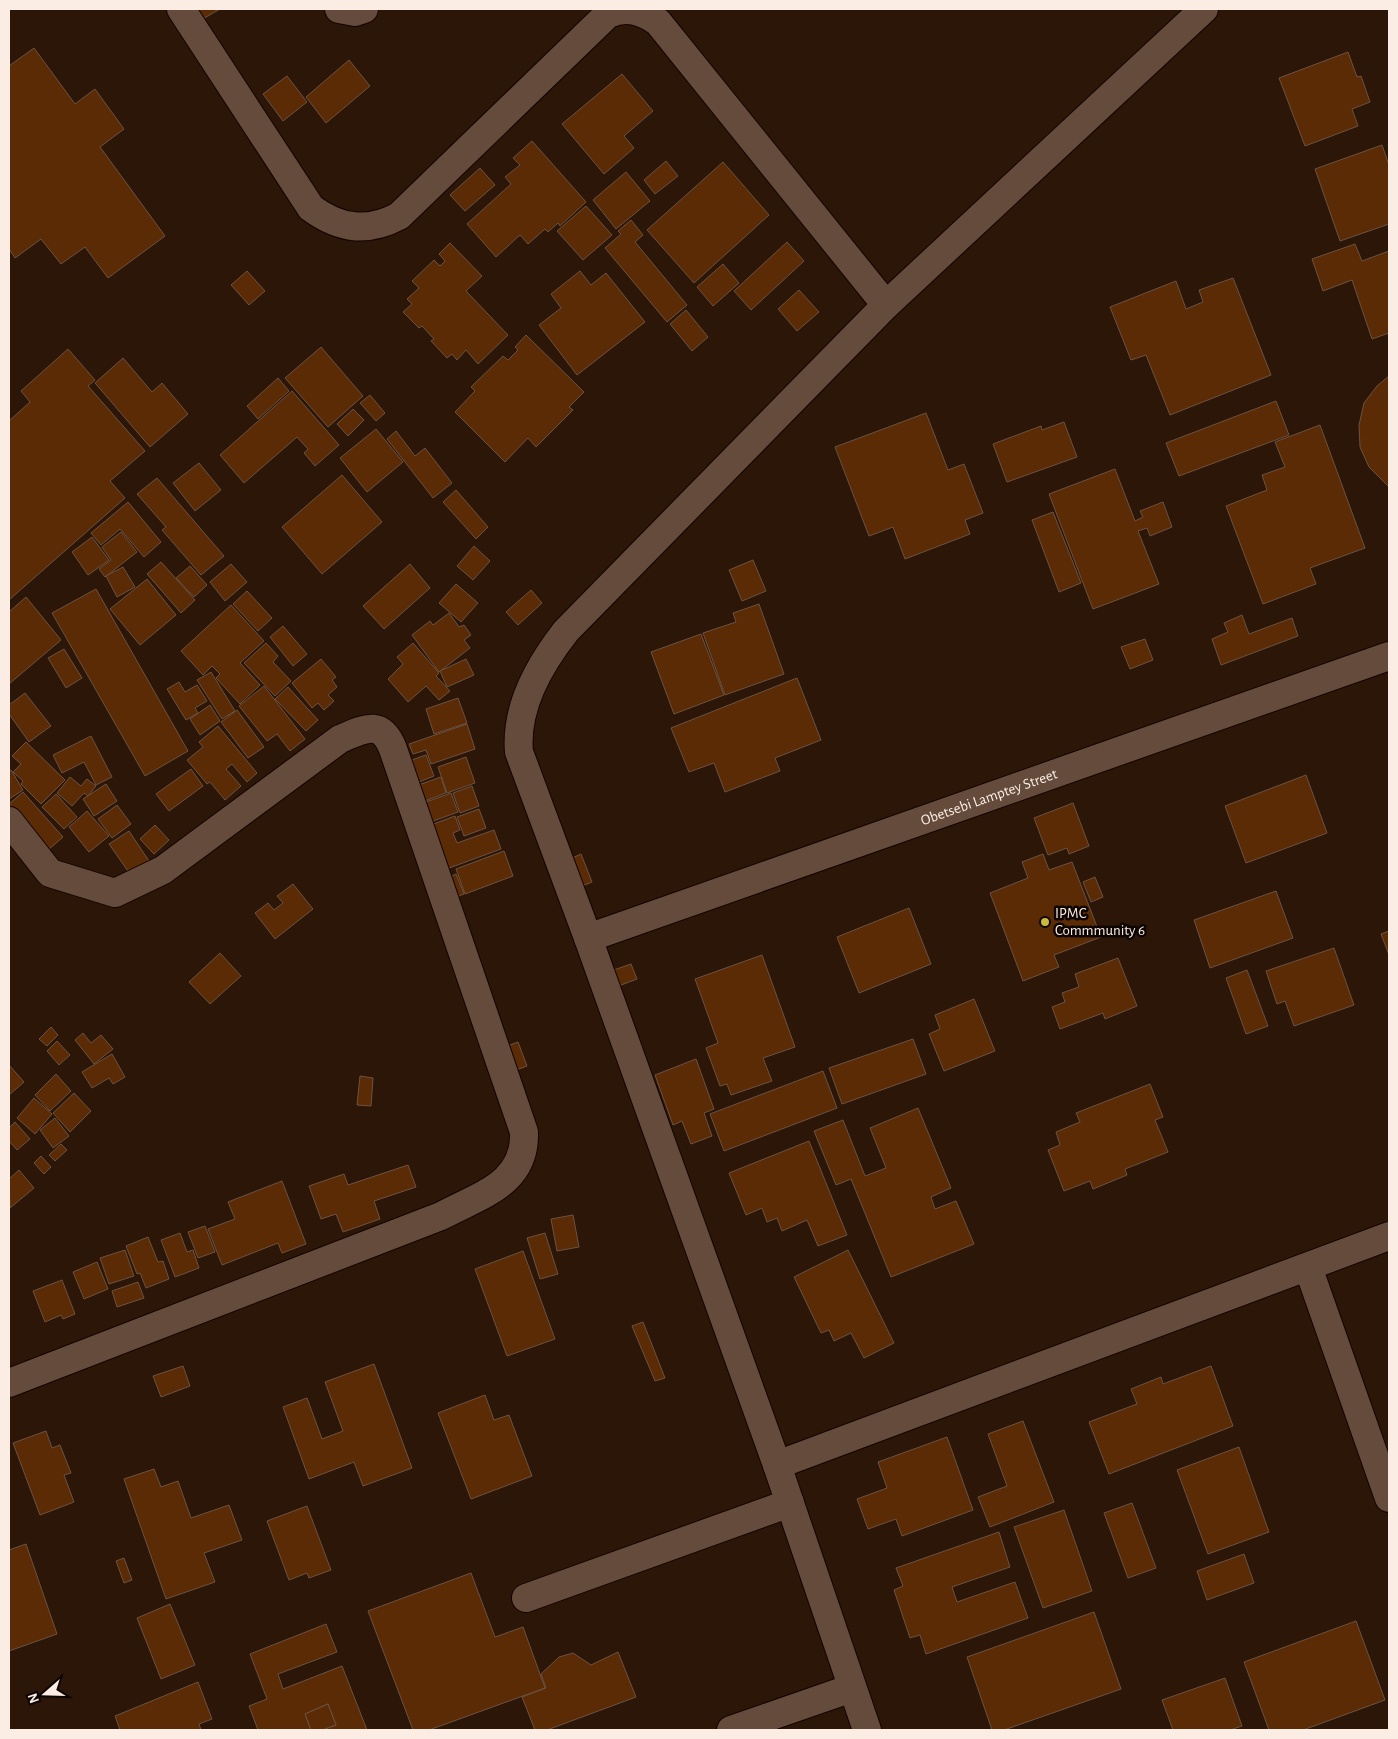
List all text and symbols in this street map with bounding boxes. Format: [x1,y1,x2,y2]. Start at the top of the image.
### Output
street label: Obetsebi Lamptey Street [919,766,1059,828]
place label: IPMC Commmunity 6 [1055,906,1145,938]
marker: IPMC Commmunity 6 [1039,916,1051,928]
north arrow [20,1669,70,1719]
text: N [25,1691,42,1705]

